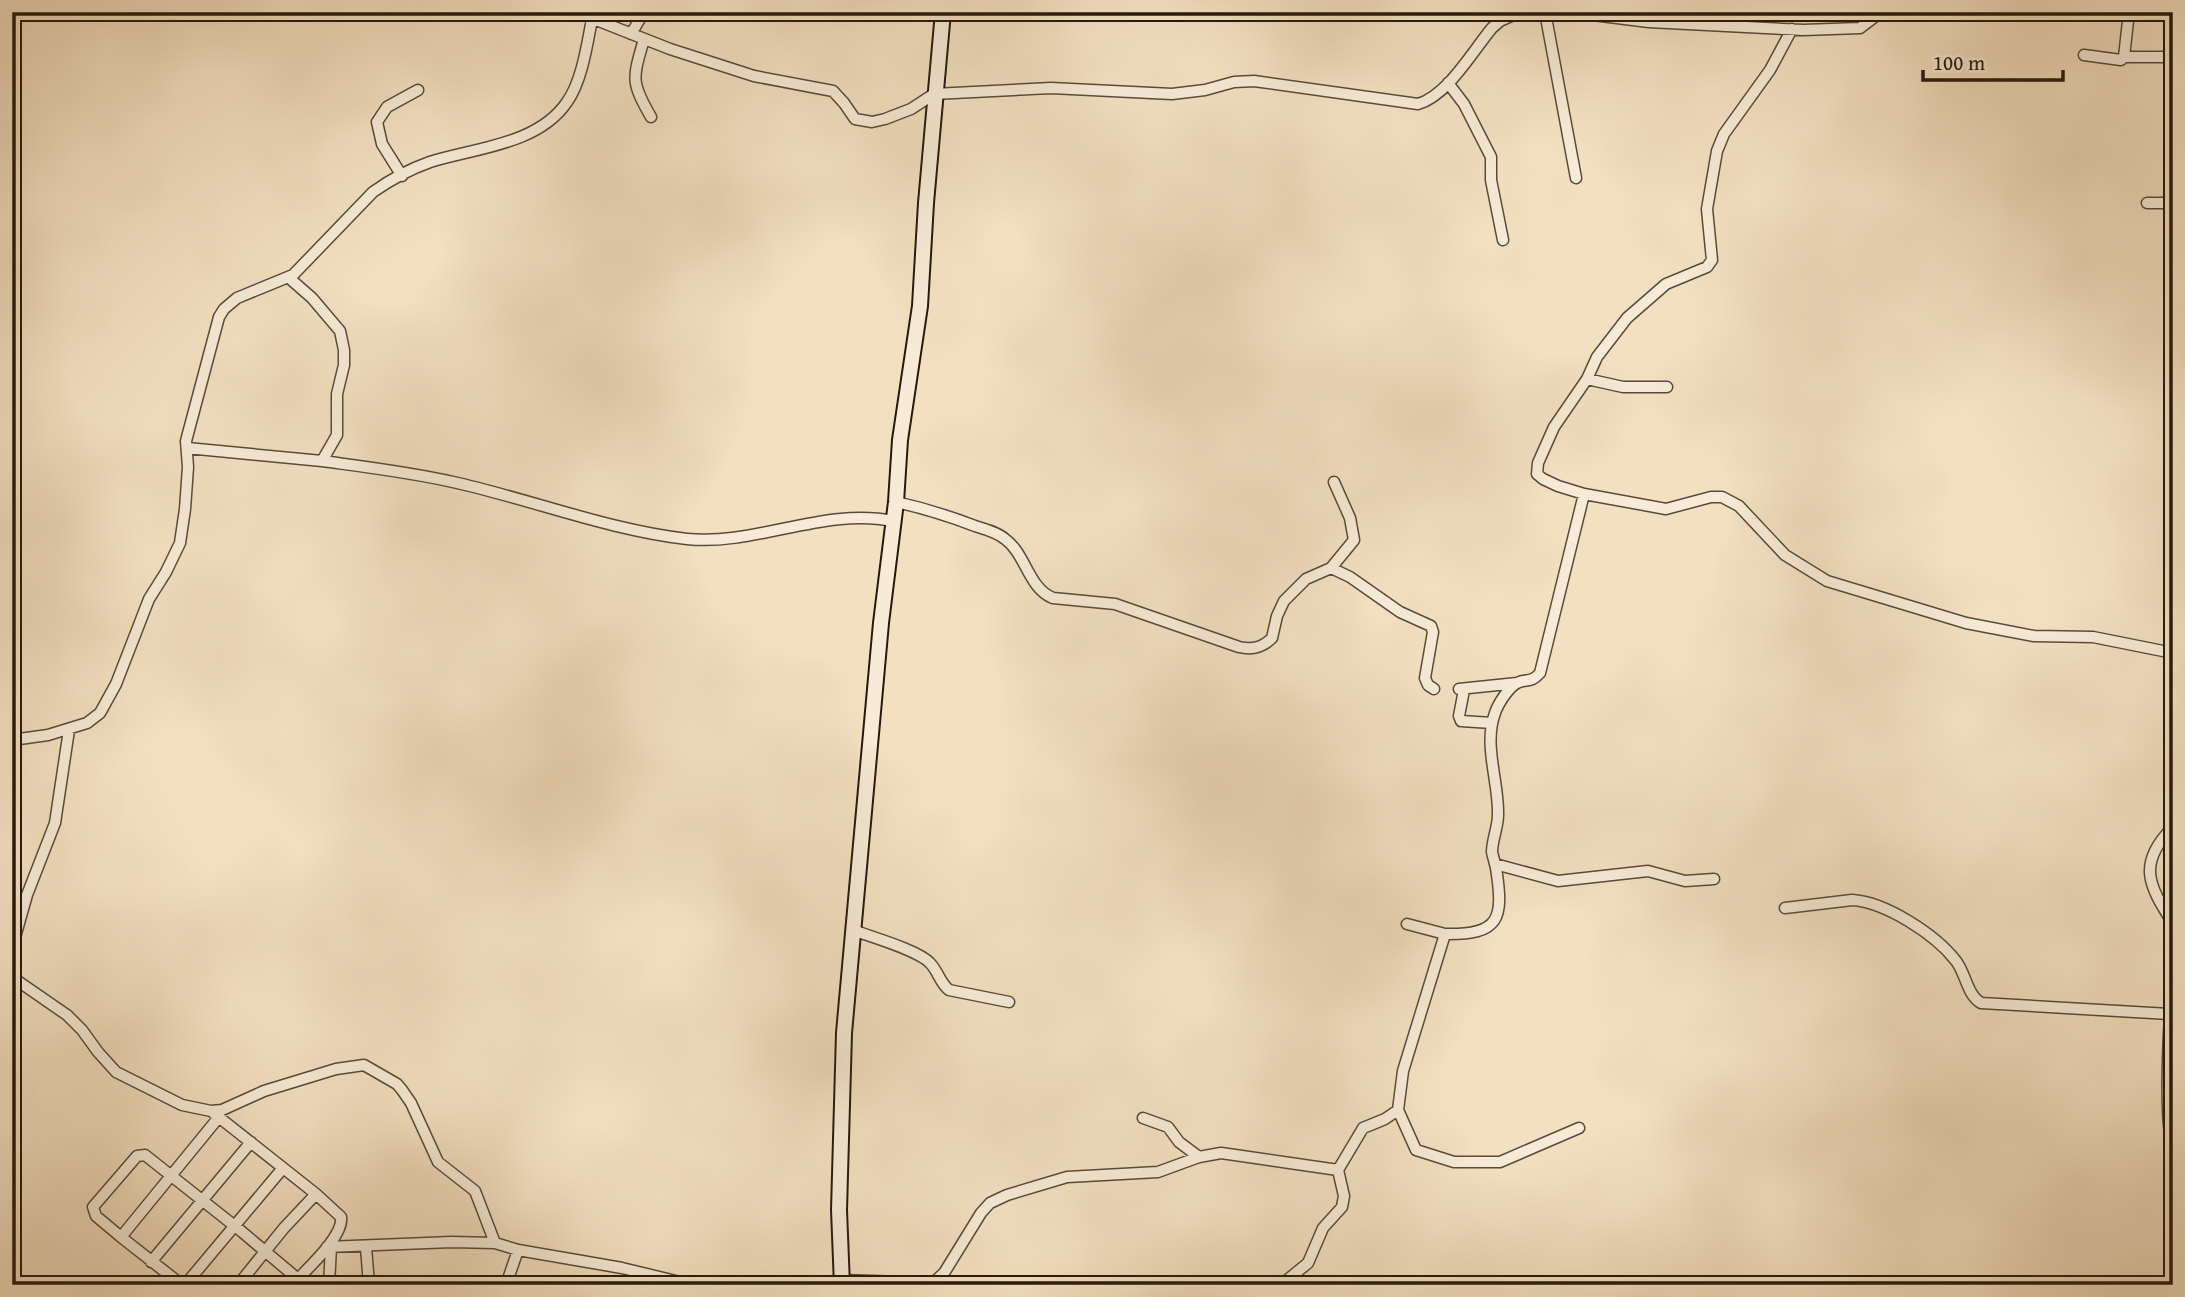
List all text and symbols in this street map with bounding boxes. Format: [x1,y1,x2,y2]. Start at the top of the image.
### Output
scale bar [1923,38,2062,82]
text: 100 m [1933,47,1985,78]

